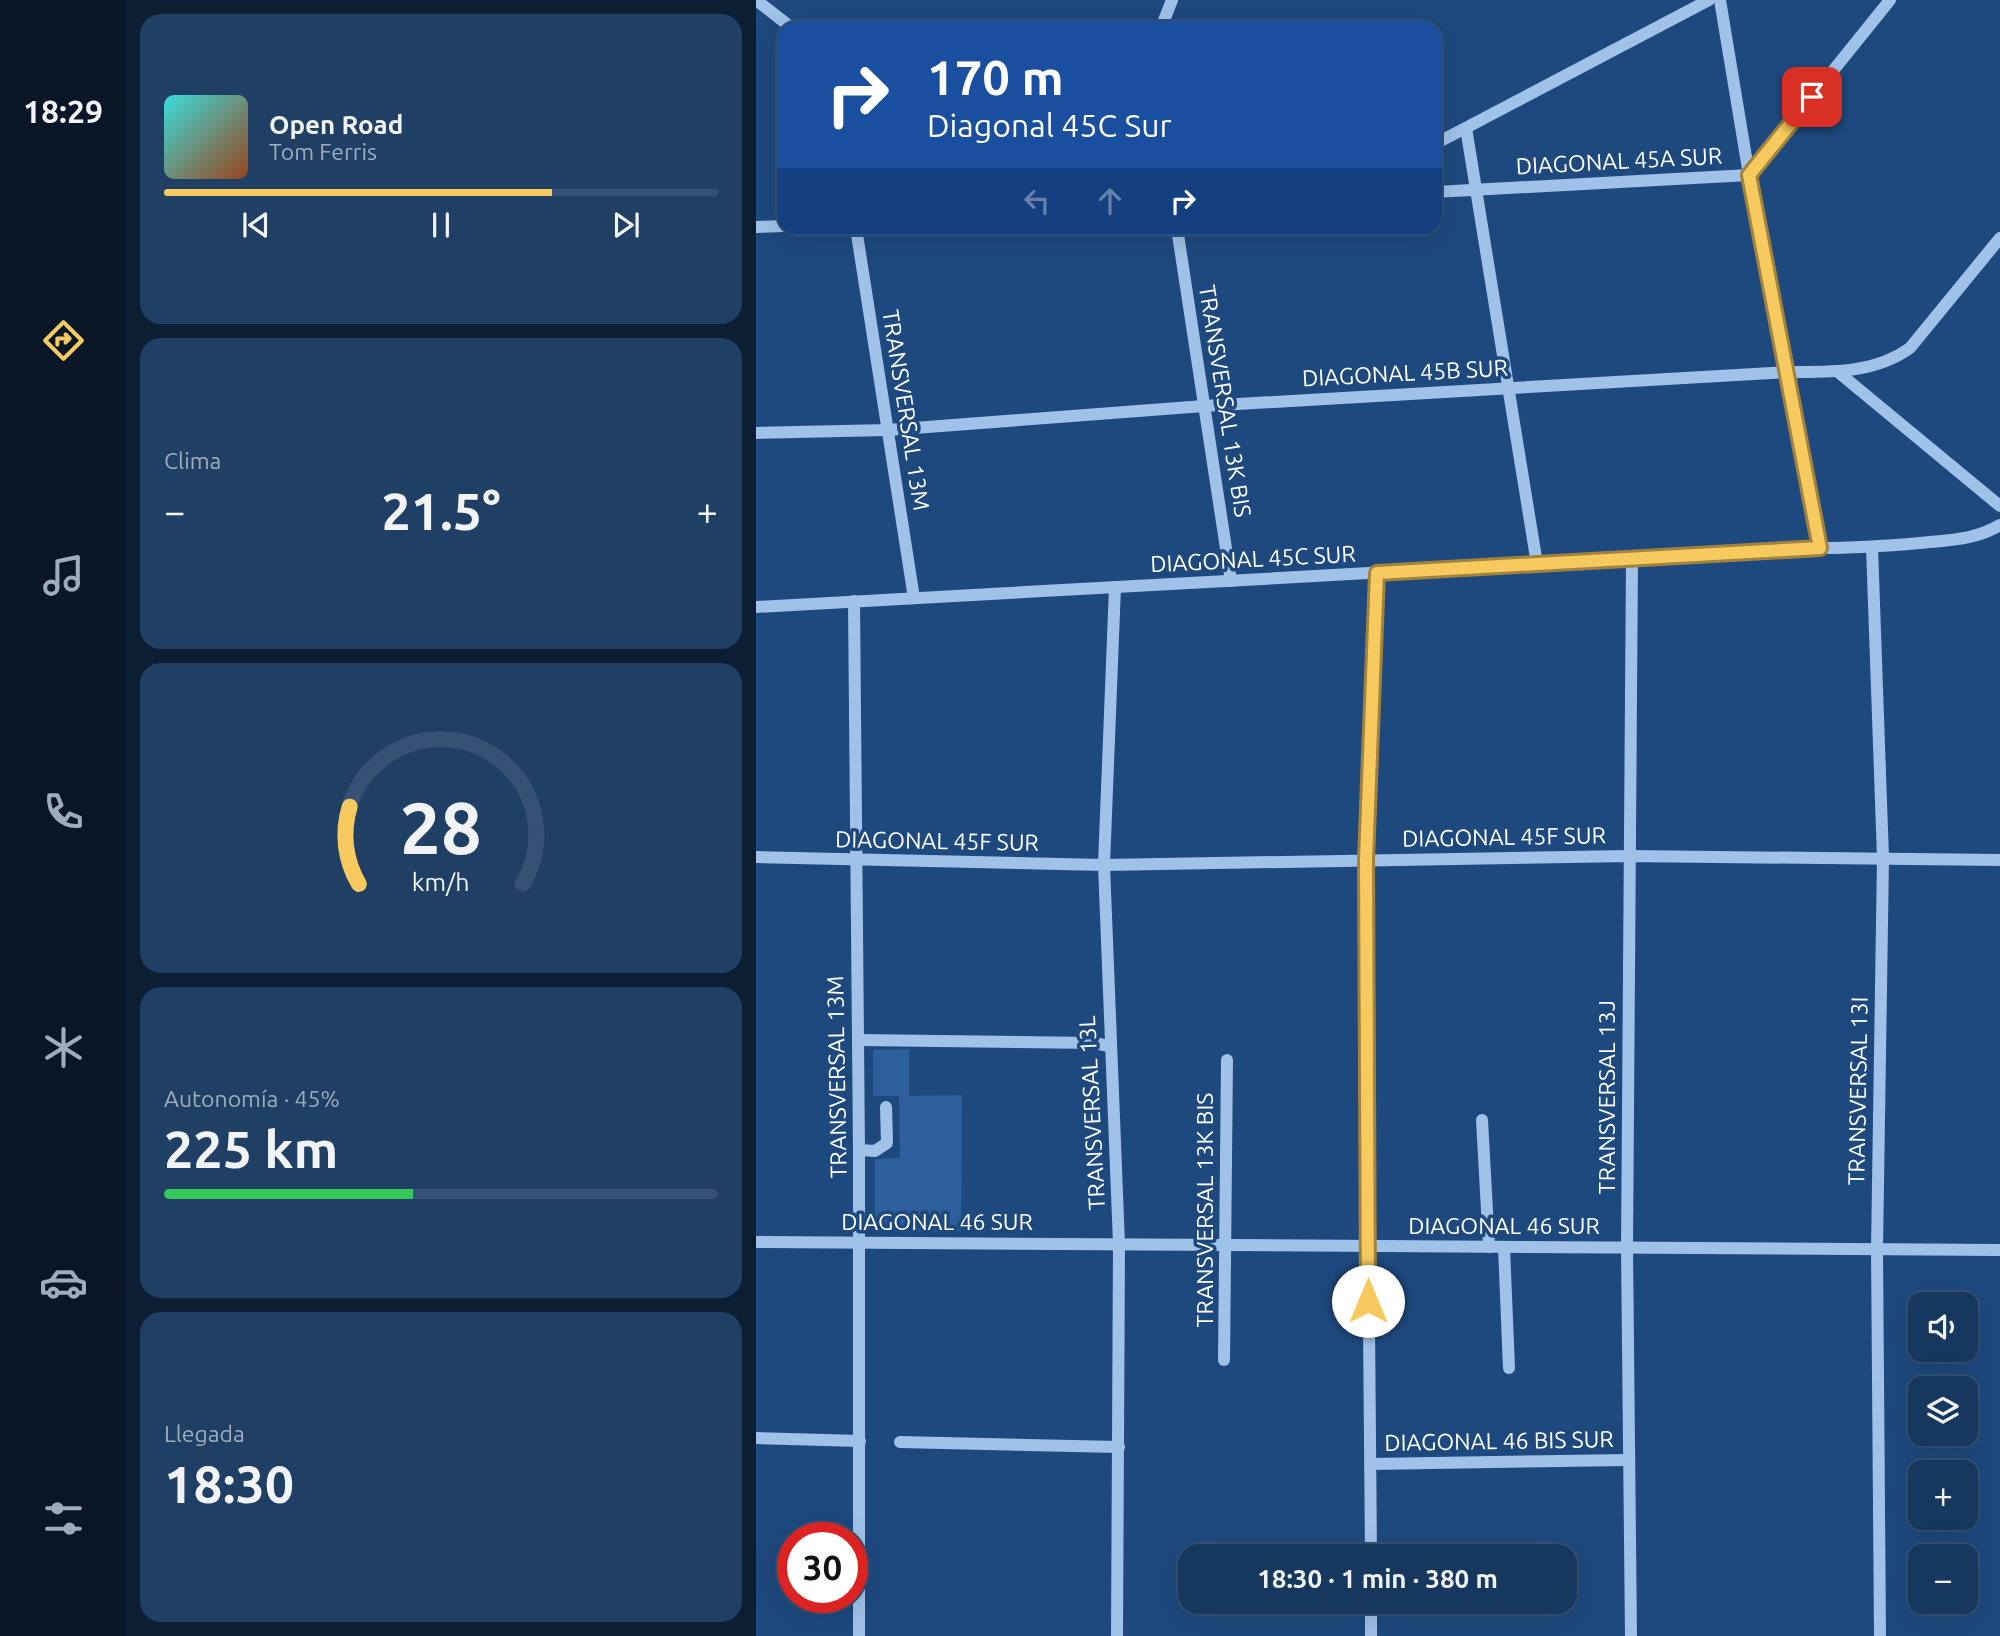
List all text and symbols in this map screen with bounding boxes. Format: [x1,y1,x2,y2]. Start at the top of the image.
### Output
icon: right [812,49,903,140]
text: 170 m [927,49,1064,104]
pin [1782,67,1842,127]
icon: arrive [1793,78,1831,116]
text: 18:29 [23,93,103,129]
text: Diagonal 45C Sur [927,107,1172,143]
text: Open Road [269,110,403,139]
text: Tom Ferris [269,139,377,164]
street label: DIAGONAL 45A SUR [1515,143,1723,178]
icon: left [1018,182,1056,220]
icon: ahead [1091,182,1129,220]
icon: right [1164,182,1202,220]
icon: previous [237,206,275,244]
icon: pause [422,206,460,244]
icon: next [607,206,645,244]
street label: TRANSVERSAL 13K BIS [1195,283,1256,519]
street label: TRANSVERSAL 13M [878,308,935,512]
icon: directions [39,316,88,365]
street label: DIAGONAL 45B SUR [1301,355,1509,390]
text: Clima [164,448,221,473]
text: 21.5° [381,482,501,540]
text: − [164,490,185,532]
text: + [697,490,718,532]
street label: DIAGONAL 45C SUR [1150,541,1356,576]
icon: music [39,551,88,600]
text: 28 [400,786,482,868]
icon: phone [39,787,88,836]
street label: DIAGONAL 45F SUR [1402,822,1606,851]
street label: DIAGONAL 45F SUR [835,826,1039,855]
text: km/h [412,868,470,896]
street label: TRANSVERSAL 13M [822,975,851,1179]
street label: TRANSVERSAL 13I [1843,996,1872,1186]
street label: TRANSVERSAL 13J [1594,1000,1619,1194]
street label: TRANSVERSAL 13L [1074,1015,1109,1211]
icon: climate [39,1023,88,1072]
text: Autonomía · 45% [164,1086,340,1111]
street label: TRANSVERSAL 13K BIS [1192,1093,1217,1327]
text: 225 km [164,1120,338,1178]
street label: DIAGONAL 46 SUR [841,1209,1033,1234]
street label: DIAGONAL 46 SUR [1408,1213,1600,1238]
icon: car [39,1258,88,1307]
position arrow [1331,1264,1405,1338]
map controls [1908,1292,1978,1614]
button: sound [1908,1292,1978,1362]
button: layers [1908,1376,1978,1446]
text: Llegada [164,1421,245,1446]
street label: DIAGONAL 46 BIS SUR [1384,1426,1614,1455]
text: 18:30 [164,1455,294,1513]
button: + [1908,1460,1978,1530]
icon: filters [39,1494,88,1543]
speed limit sign: 30 [777,1522,868,1613]
button: − [1908,1544,1978,1614]
text: 18:30 · 1 min · 380 m [1257,1564,1498,1593]

